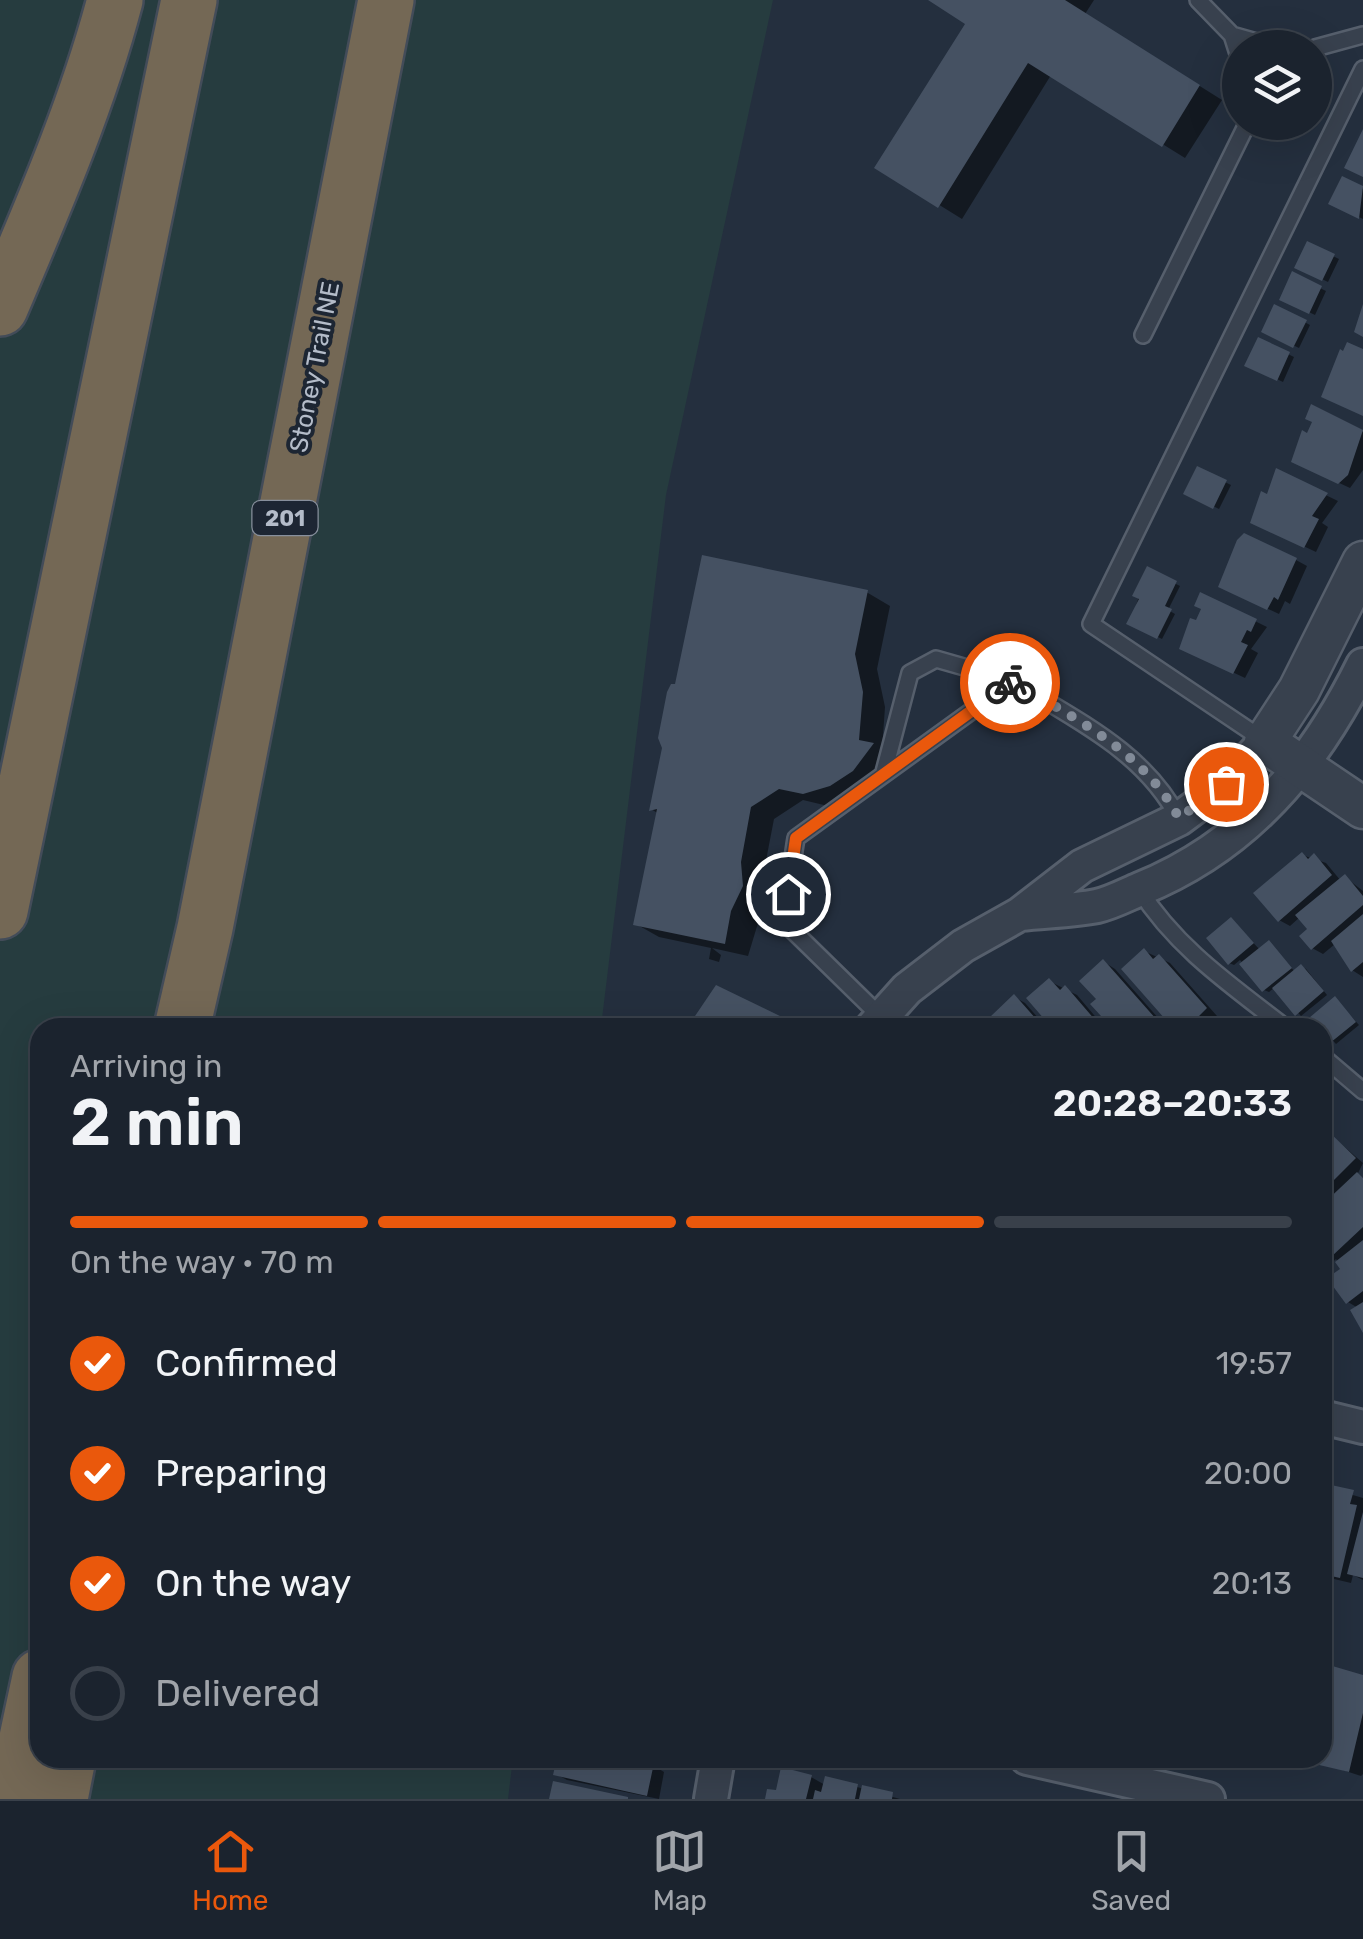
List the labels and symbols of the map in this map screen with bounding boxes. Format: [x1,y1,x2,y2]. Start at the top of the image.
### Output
street label: Stoney Trail NE [284,279,345,455]
road number: 201 [252,501,318,535]
courier [960,633,1060,733]
pin [1184,742,1269,827]
pin [746,852,831,937]

